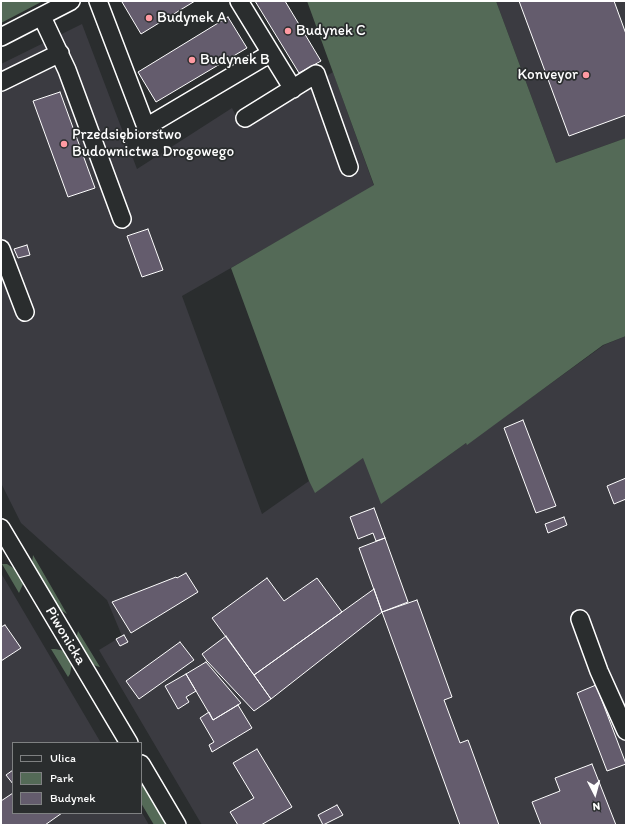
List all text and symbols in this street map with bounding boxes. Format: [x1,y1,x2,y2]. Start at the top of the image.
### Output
place label: Budynek A [157,9,227,27]
marker: Budynek A [144,13,154,23]
place label: Budynek C [296,22,366,40]
marker: Budynek C [283,26,293,36]
place label: Budynek B [200,51,270,69]
marker: Budynek B [187,55,197,65]
place label: Konveyor [518,66,578,84]
marker: Konveyor [581,70,591,80]
place label: Przedsiębiorstwo Budownictwa Drogowego [72,126,234,161]
marker: Przedsiębiorstwo Budownictwa Drogowego [59,139,69,149]
street label: Piwonicka [41,604,89,668]
legend [12,742,142,814]
text: Ulica [50,751,76,765]
text: Park [50,771,74,785]
north arrow [575,774,615,814]
text: Budynek [50,791,95,805]
text: N [592,800,601,813]

